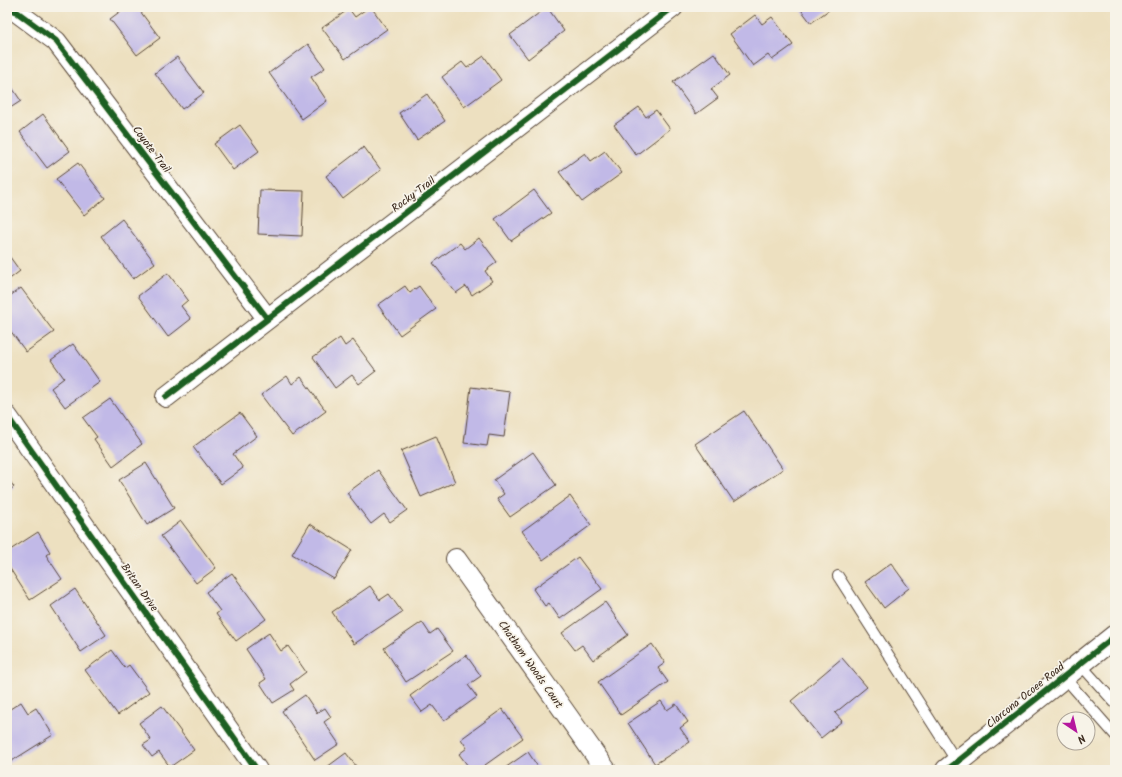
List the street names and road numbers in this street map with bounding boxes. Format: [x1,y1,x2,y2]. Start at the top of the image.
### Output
street label: Coyote Trail [127,122,175,177]
street label: Rocky Trail [388,172,440,217]
street label: Britan Drive [116,560,163,616]
street label: Chatham Woods Court [493,617,568,713]
street label: Clarcona Ocoee Road [983,658,1069,733]

